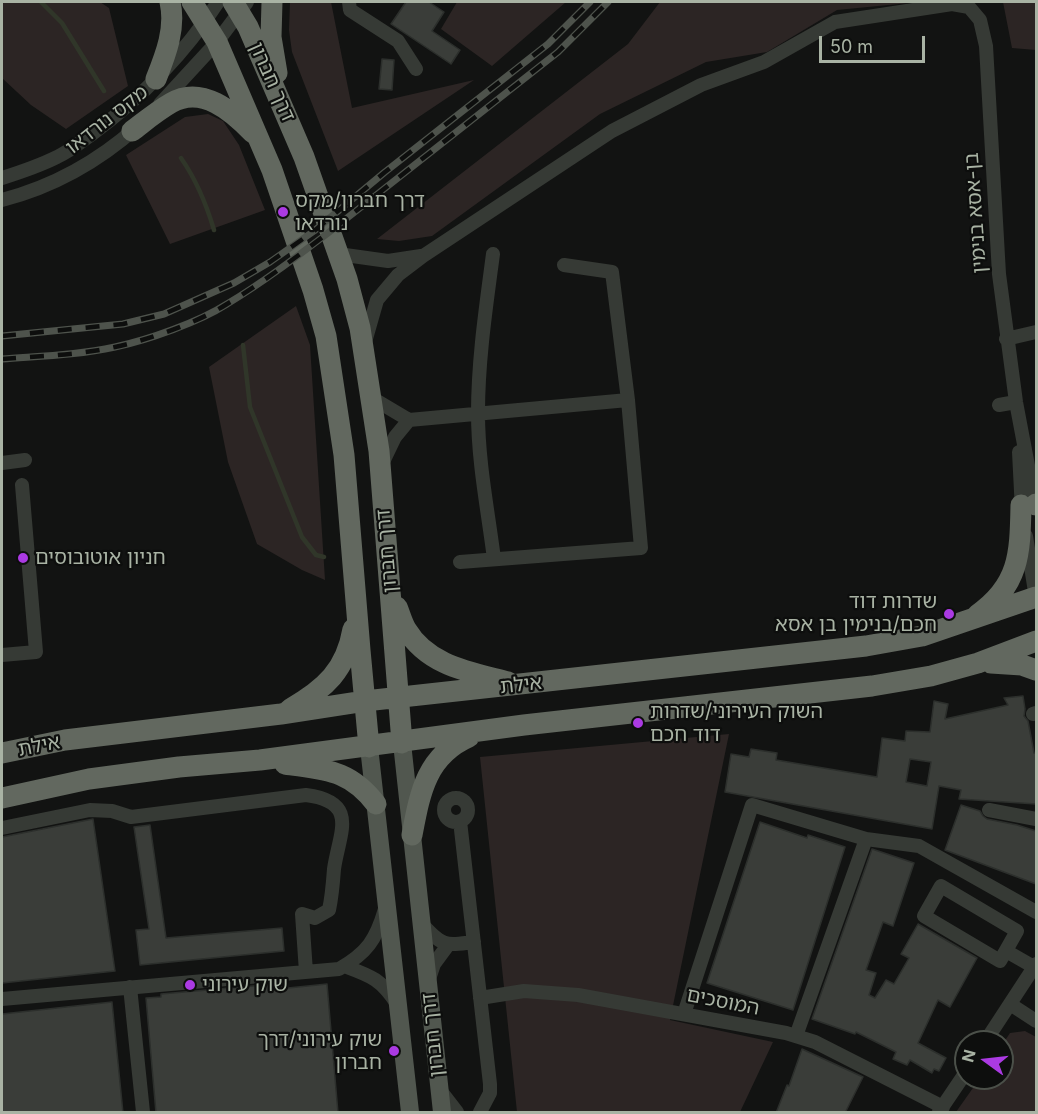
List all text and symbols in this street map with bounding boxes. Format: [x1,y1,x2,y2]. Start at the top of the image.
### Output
scale bar [822,24,928,62]
text: 50 m [830,36,873,57]
street label: דרך חברון [244,39,300,125]
street label: מקס נורדאו [61,81,153,159]
street label: בן-אסא בנימין [960,152,992,274]
place label: דרך חברון/מקס נורדאו [295,189,425,236]
marker: דרך חברון/מקס נורדאו [276,205,290,219]
street label: דרך חברון [371,508,403,594]
place label: חניון אוטובוסים [35,546,166,570]
marker: חניון אוטובוסים [16,551,30,565]
place label: שדרות דוד חכם/בנימין בן אסא [775,590,937,637]
marker: שדרות דוד חכם/בנימין בן אסא [942,607,956,621]
street label: אילת [499,671,543,699]
place label: השוק העירוני/שדרות דוד חכם [650,700,823,747]
marker: השוק העירוני/שדרות דוד חכם [631,716,645,730]
street label: אילת [16,730,62,762]
place label: שוק עירוני [202,973,288,997]
marker: שוק עירוני [183,978,197,992]
street label: המוסכים [685,983,761,1021]
street label: דרך חברון [417,992,449,1078]
place label: שוק עירוני/דרך חברון [258,1028,382,1075]
north arrow [954,1030,1014,1090]
marker: שוק עירוני/דרך חברון [387,1044,401,1058]
text: N [957,1047,980,1064]

